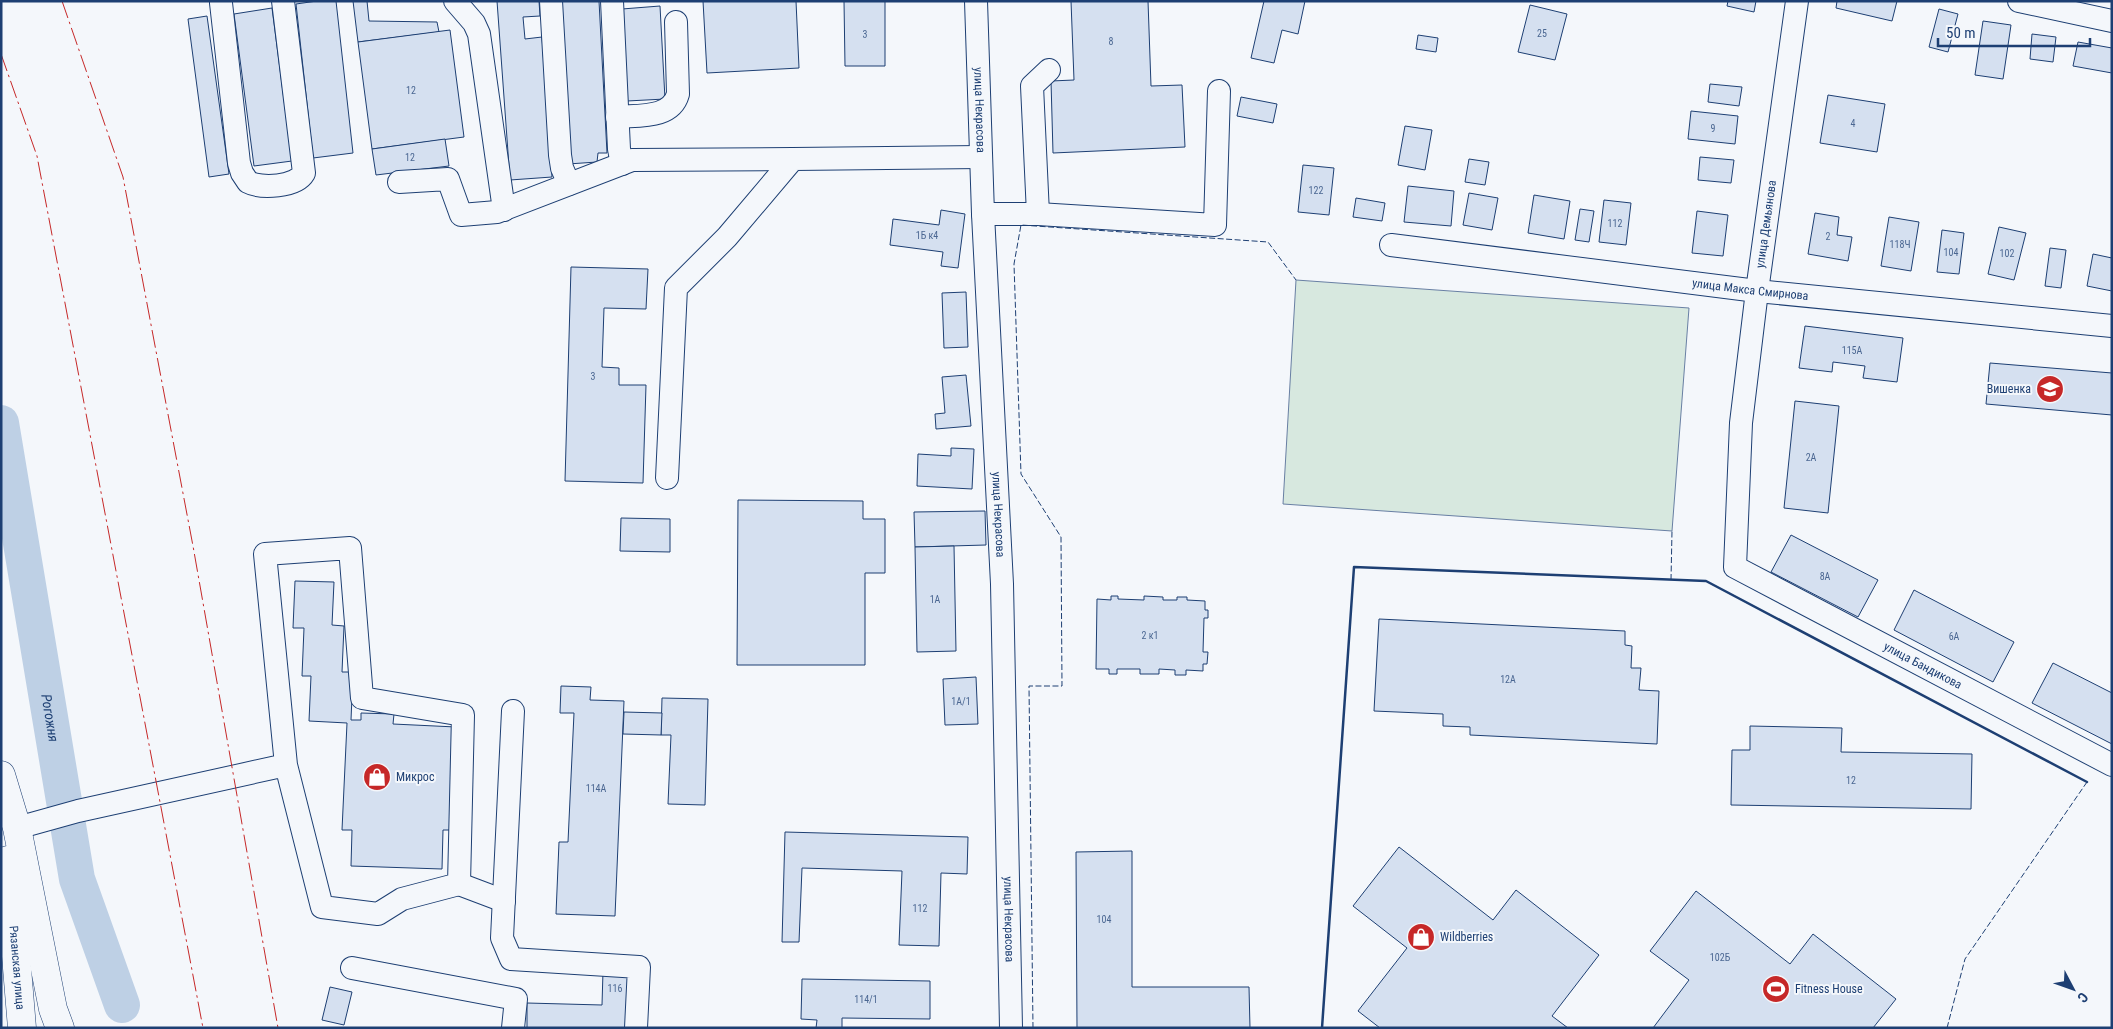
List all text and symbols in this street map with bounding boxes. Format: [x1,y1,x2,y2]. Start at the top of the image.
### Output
scale bar [1938,15,2090,47]
text: 50 m [1946,24,1976,42]
house number: 25 [1537,28,1547,39]
house number: 3 [863,29,868,40]
house number: 8 [1109,36,1114,47]
street label: улица Некрасова [971,67,988,153]
house number: 12 [406,85,416,96]
house number: 4 [1851,118,1856,129]
house number: 9 [1711,123,1716,134]
house number: 12 [405,152,415,163]
street label: улица Демьянова [1753,179,1779,269]
house number: 122 [1309,185,1323,196]
house number: 112 [1608,218,1622,229]
house number: 1Б к4 [916,230,938,241]
house number: 2 [1826,231,1831,242]
house number: 118Ч [1890,239,1910,250]
house number: 104 [1944,247,1958,258]
house number: 102 [2000,248,2014,259]
street label: улица Макса Смирнова [1691,276,1809,303]
house number: 115А [1842,345,1863,356]
house number: 3 [591,371,596,382]
school or university icon: Вишенка [2035,374,2065,404]
place label: Вишенка [1987,382,2031,396]
house number: 2А [1806,452,1817,463]
street label: улица Некрасова [989,471,1008,558]
house number: 8А [1820,571,1831,582]
house number: 1А [930,594,941,605]
house number: 2 к1 [1142,630,1158,641]
house number: 6А [1949,631,1960,642]
street label: улица Бандикова [1881,639,1965,692]
house number: 12А [1500,674,1516,685]
water label: Рогожня [38,693,62,744]
house number: 1А/1 [951,696,971,707]
shop icon: Микрос [362,762,392,792]
place label: Микрос [396,770,435,784]
house number: 12 [1846,775,1856,786]
house number: 114А [586,783,607,794]
street label: улица Некрасова [1001,876,1017,963]
house number: 112 [913,903,927,914]
house number: 104 [1097,914,1111,925]
shop icon: Wildberries [1406,922,1436,952]
street label: Рязанская улица [6,925,27,1010]
place label: Wildberries [1440,930,1493,944]
house number: 102Б [1710,952,1731,963]
north arrow [2048,964,2098,1014]
sports icon: Fitness House [1761,974,1791,1004]
place label: Fitness House [1795,982,1863,996]
house number: 116 [608,983,622,994]
text: С [2074,989,2091,1006]
house number: 114/1 [854,994,878,1005]

